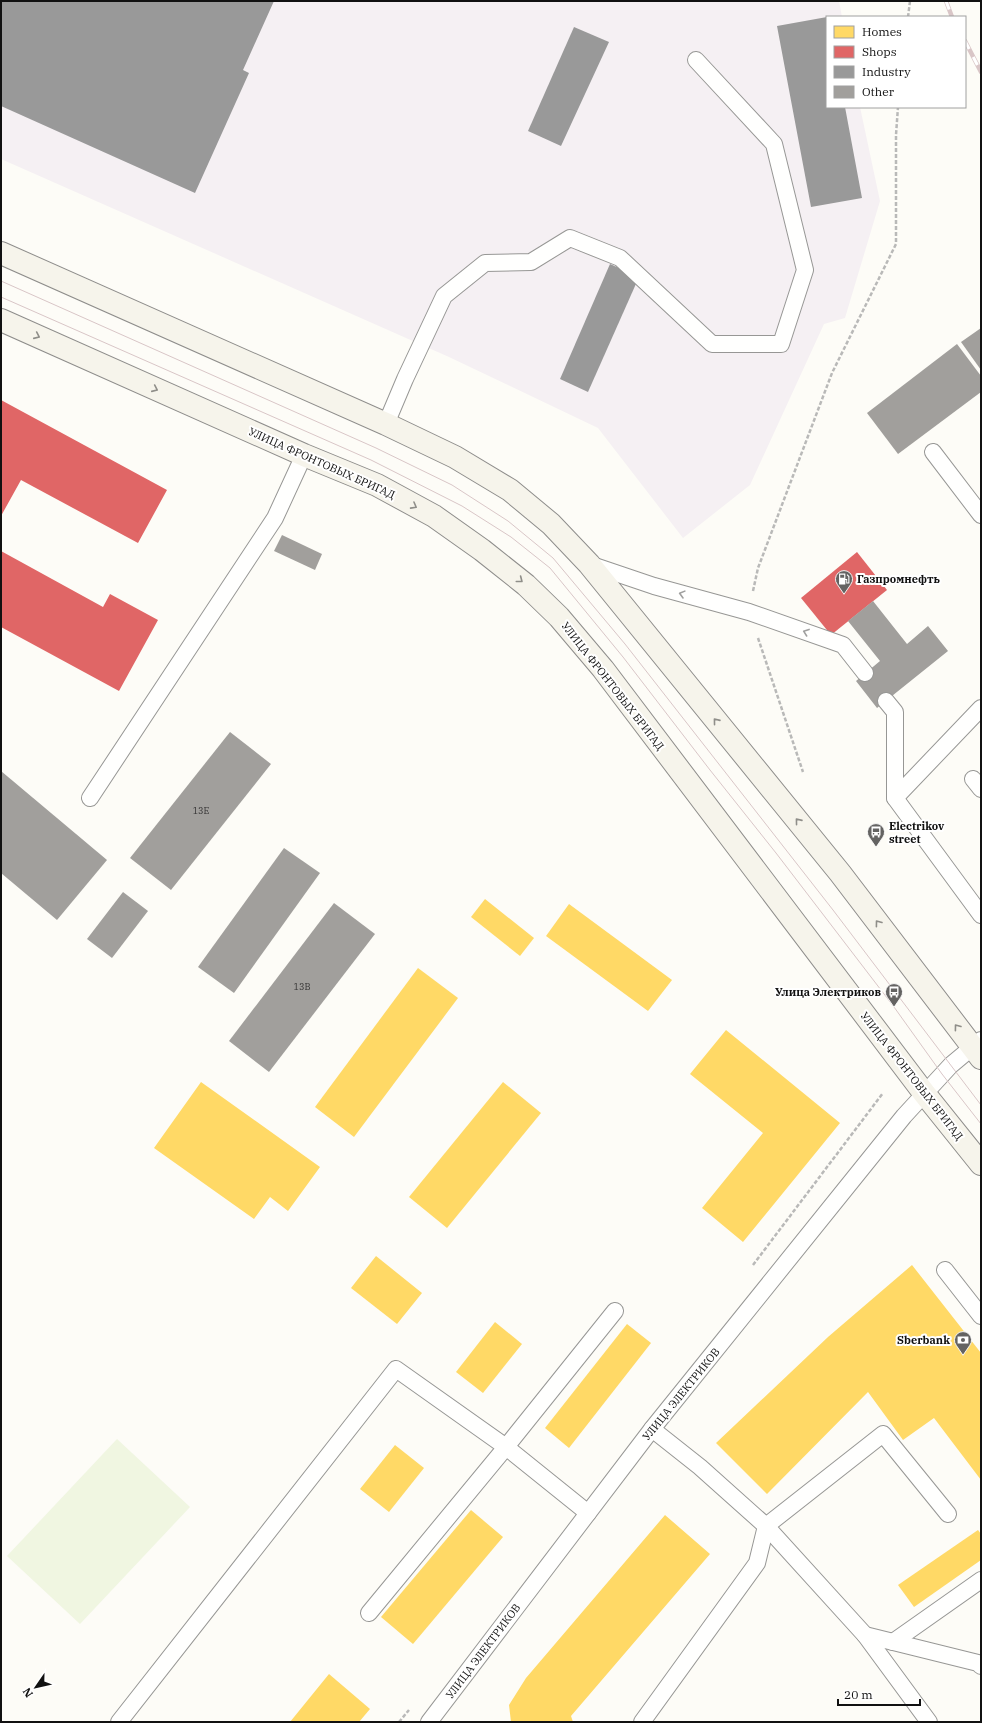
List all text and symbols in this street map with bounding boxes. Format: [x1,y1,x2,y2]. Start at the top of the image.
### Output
legend [826,16,966,108]
text: Homes [862,24,902,39]
text: Shops [862,44,897,59]
text: Industry [862,64,911,79]
text: Other [862,84,895,99]
one-way arrow [32,331,40,339]
one-way arrow [151,384,159,392]
street label: УЛИЦА ФРОНТОВЫХ БРИГАД [247,424,398,502]
one-way arrow [410,501,417,508]
fuel station icon: Газпромнефть [834,569,854,594]
place label: Газпромнефть [857,572,941,586]
one-way arrow [516,575,523,582]
one-way arrow [679,590,686,599]
street label: УЛИЦА ФРОНТОВЫХ БРИГАД [559,619,668,753]
one-way arrow [803,629,810,637]
one-way arrow [713,718,720,725]
house number: 13Е [193,805,210,816]
one-way arrow [795,819,802,826]
place label: Electrikov street [889,819,945,846]
bus stop icon: Electrikov street [866,822,886,847]
one-way arrow [876,921,883,928]
house number: 13В [294,981,310,992]
bus stop icon: Улица Электриков [884,982,904,1007]
place label: Улица Электриков [775,985,881,999]
street label: УЛИЦА ФРОНТОВЫХ БРИГАД [858,1009,967,1143]
one-way arrow [955,1024,962,1031]
bank icon: Sberbank [953,1330,973,1355]
place label: Sberbank [897,1333,950,1347]
street label: УЛИЦА ЭЛЕКТРИКОВ [639,1345,723,1443]
street label: УЛИЦА ЭЛЕКТРИКОВ [443,1601,523,1701]
north arrow [16,1667,56,1707]
scale bar [838,1681,920,1707]
text: N [19,1685,36,1700]
text: 20 m [844,1687,873,1702]

